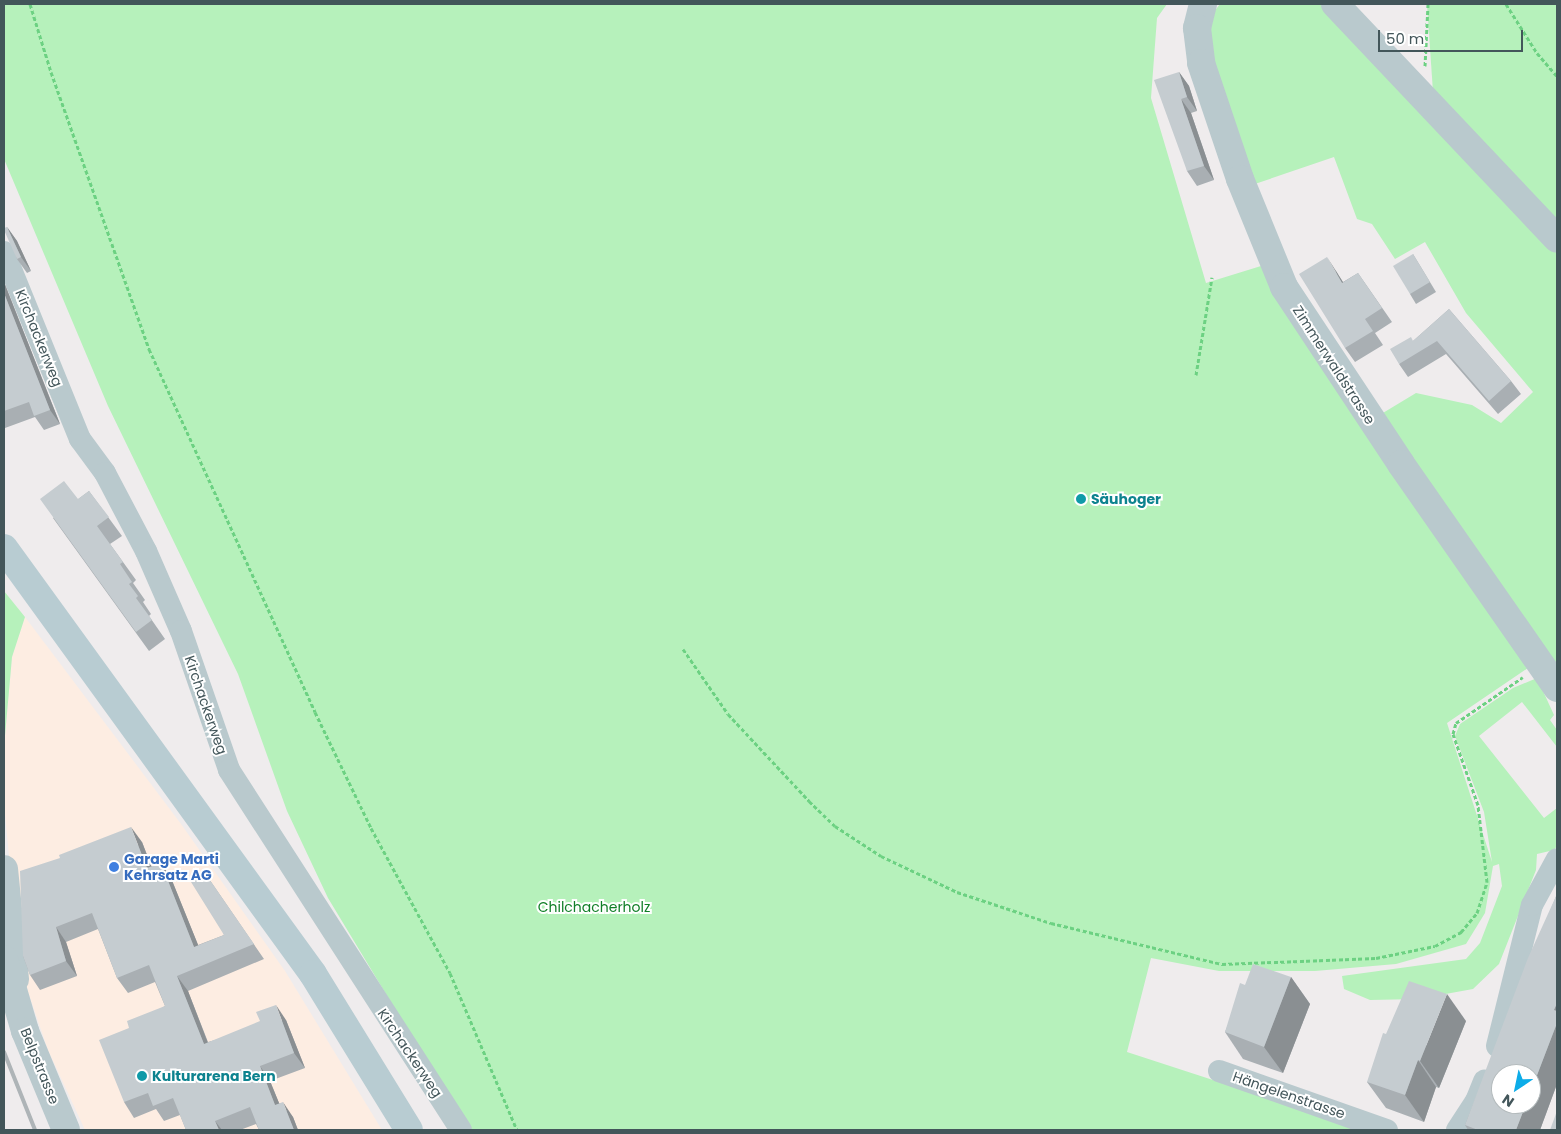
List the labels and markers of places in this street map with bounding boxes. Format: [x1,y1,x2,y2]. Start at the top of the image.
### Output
place label: Säuhoger [1091,491,1161,507]
marker: Säuhoger [1075,493,1087,505]
place label: Garage Marti Kehrsatz AG [124,851,219,884]
marker: Garage Marti Kehrsatz AG [108,861,120,873]
place label: Kulturarena Bern [152,1068,276,1084]
marker: Kulturarena Bern [136,1070,148,1082]

